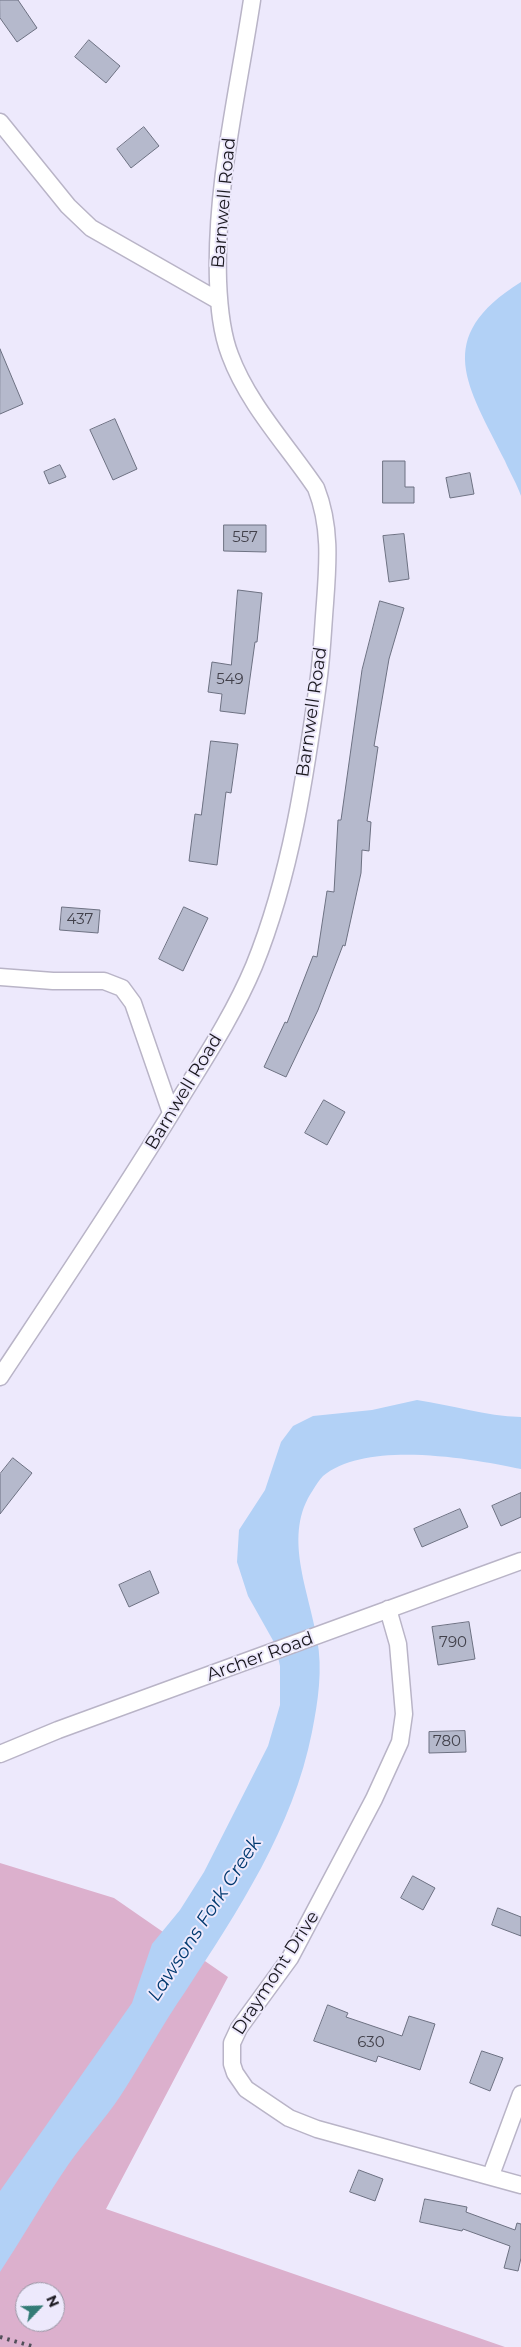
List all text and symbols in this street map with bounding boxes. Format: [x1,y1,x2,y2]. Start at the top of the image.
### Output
street label: Barnwell Road [208,137,240,269]
house number: 557 [232,529,258,547]
street label: Barnwell Road [292,646,332,778]
house number: 549 [216,671,244,689]
house number: 437 [67,911,93,929]
street label: Barnwell Road [141,1030,227,1154]
street label: Archer Road [204,1628,316,1686]
house number: 790 [439,1634,467,1652]
house number: 780 [433,1733,461,1751]
water label: Lawsons Fork Creek [143,1833,267,2005]
street label: Draymont Drive [228,1907,324,2039]
house number: 630 [357,2034,385,2052]
north arrow [15,2282,65,2332]
text: N [42,2292,63,2310]

